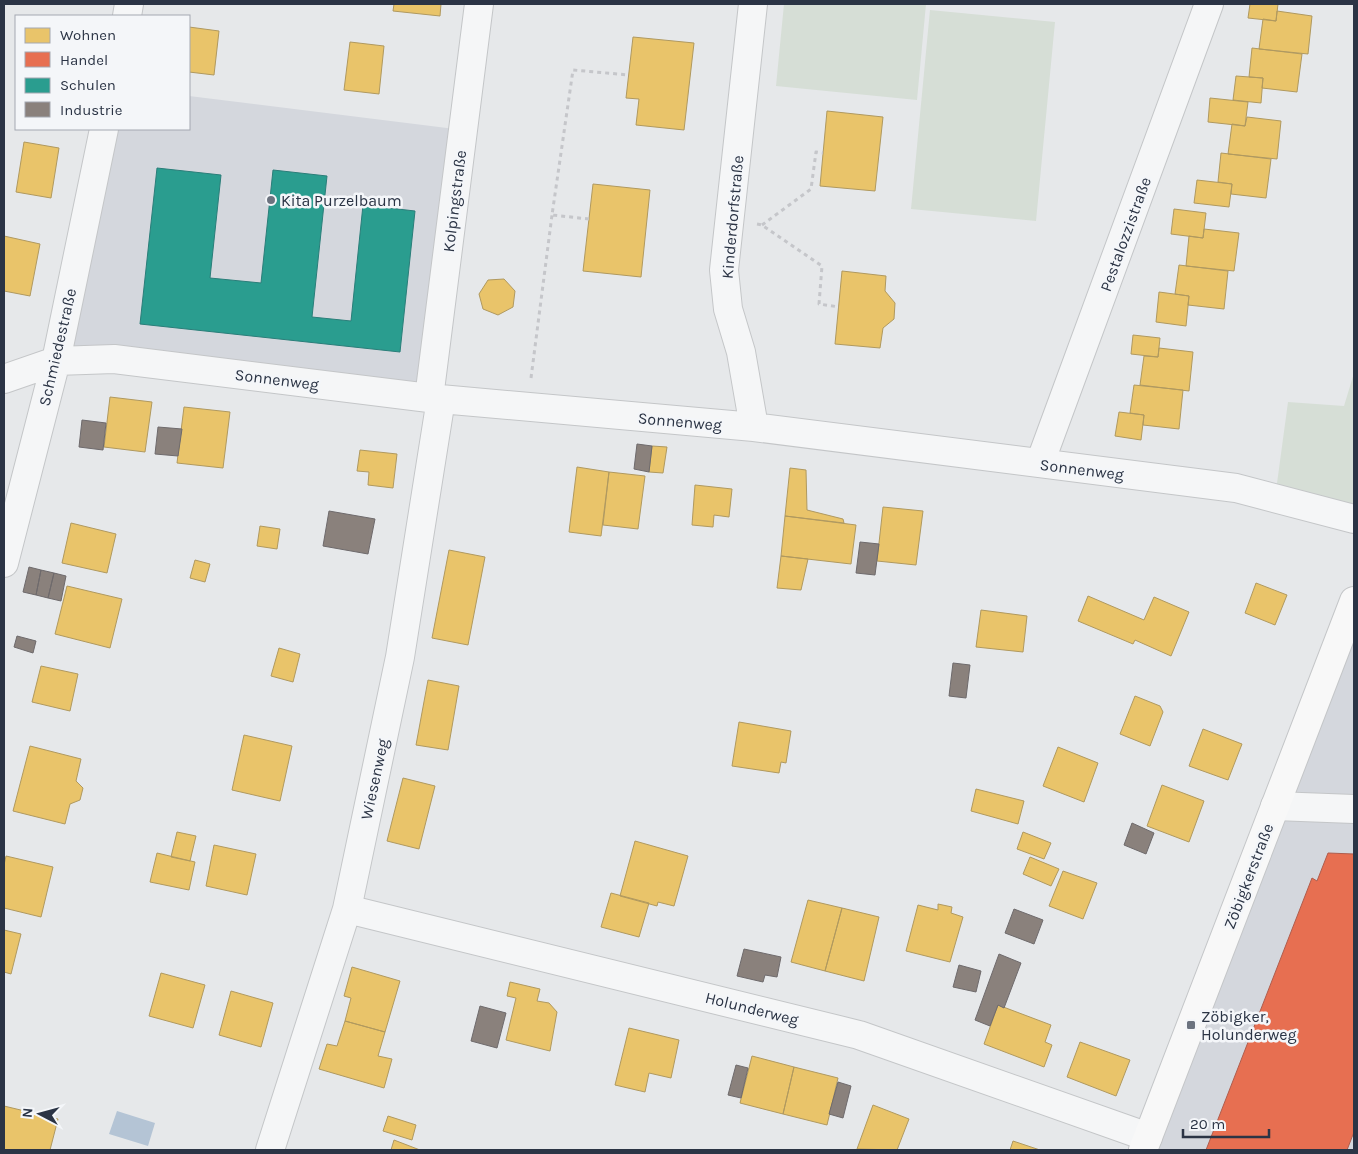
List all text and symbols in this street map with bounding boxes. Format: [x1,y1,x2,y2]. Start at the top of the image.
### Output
legend [15,15,190,130]
text: Wohnen [60,26,116,44]
text: Handel [60,51,108,69]
text: Schulen [60,76,116,94]
text: Industrie [60,101,122,119]
street label: Kolpingstraße [439,149,470,253]
street label: Kinderdorfstraße [718,155,747,280]
street label: Pestalozzistraße [1096,174,1155,294]
place label: Kita Purzelbaum [281,191,402,210]
marker: Kita Purzelbaum [265,194,277,206]
street label: Schmiedestraße [35,286,80,408]
street label: Sonnenweg [234,365,320,394]
street label: Sonnenweg [637,408,723,435]
street label: Sonnenweg [1039,455,1125,484]
street label: Wiesenweg [357,737,392,821]
street label: Zöbigkerstraße [1220,821,1277,932]
street label: Holunderweg [703,988,801,1029]
place label: Zöbigker, Holunderweg [1201,1007,1297,1044]
marker: Zöbigker, Holunderweg [1185,1019,1197,1031]
north arrow [15,1089,65,1139]
scale bar [1183,1106,1269,1138]
text: N [19,1107,37,1119]
text: 20 m [1190,1115,1225,1133]

